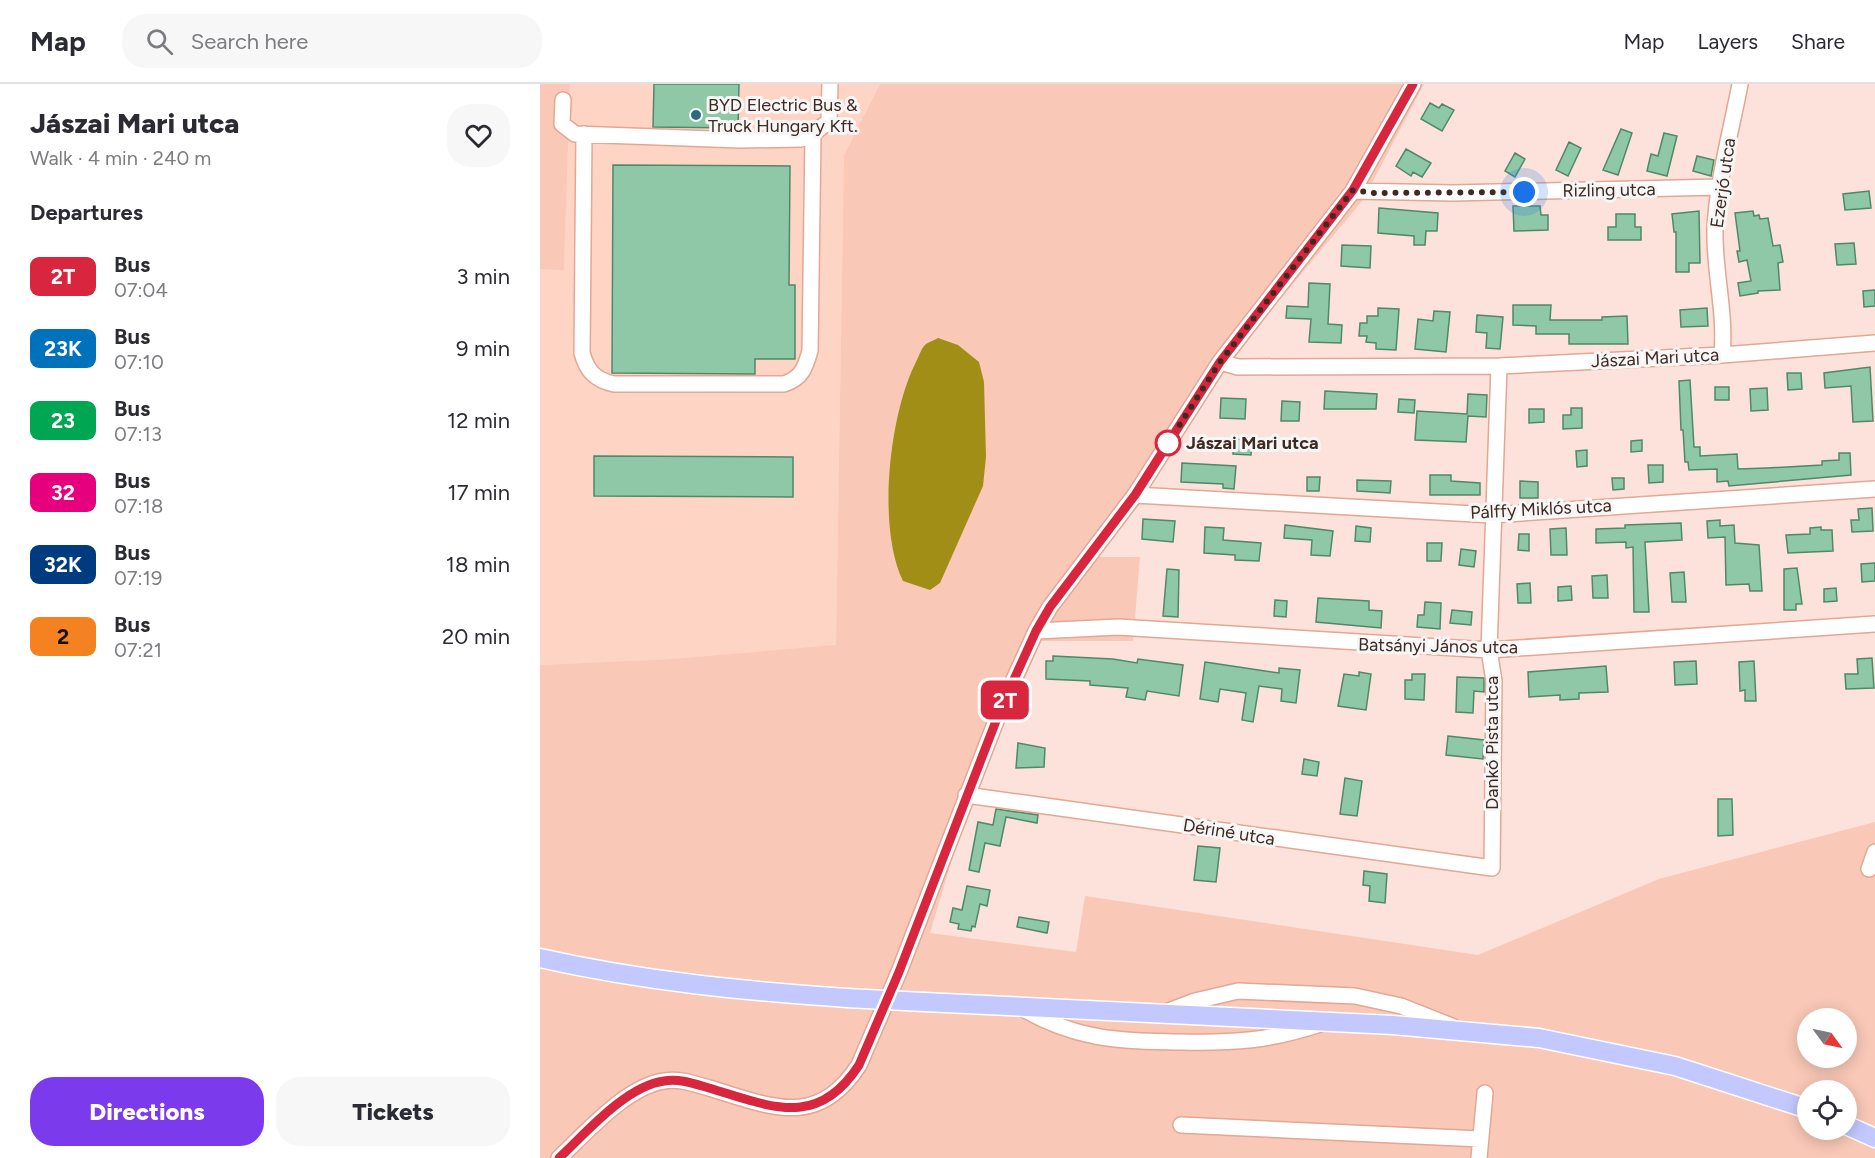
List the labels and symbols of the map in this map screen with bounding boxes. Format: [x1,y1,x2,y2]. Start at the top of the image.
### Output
place label: BYD Electric Bus & Truck Hungary Kft. [708,94,858,137]
marker: BYD Electric Bus & Truck Hungary Kft. [689,108,703,122]
street label: Ezerjó utca [1706,136,1740,230]
your location [1509,177,1539,207]
street label: Rizling utca [1562,178,1656,202]
street label: Jászai Mari utca [1590,344,1720,372]
marker: Jászai Mari utca [1155,430,1181,456]
place label: Jászai Mari utca [1186,432,1319,454]
street label: Pálffy Miklós utca [1470,494,1612,524]
street label: Batsányi János utca [1358,634,1518,658]
street label: Dankó Pista utca [1481,676,1503,810]
line badge: 2T [978,680,1032,720]
street label: Dériné utca [1182,814,1276,850]
north arrow [1797,1008,1857,1068]

